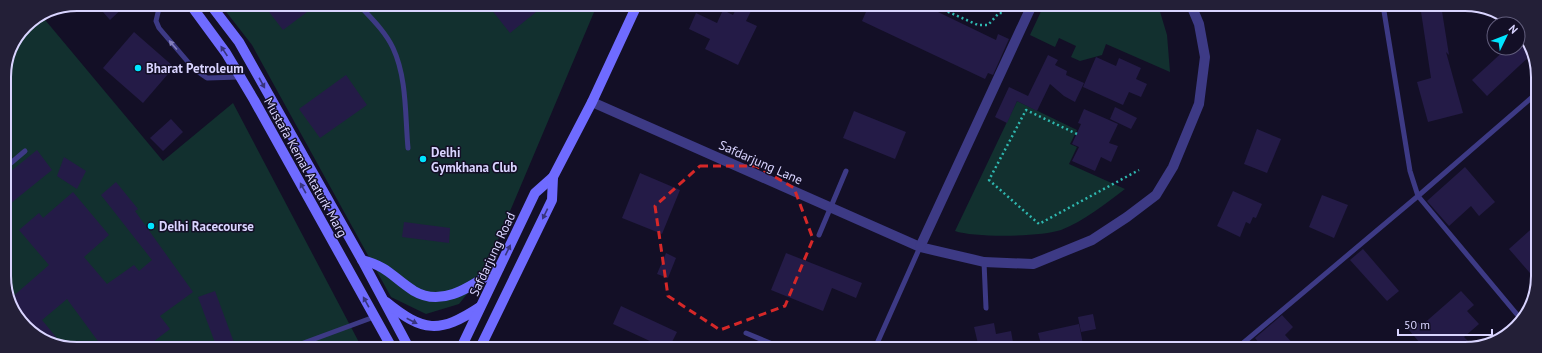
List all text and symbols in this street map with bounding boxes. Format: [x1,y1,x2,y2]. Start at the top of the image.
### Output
north arrow [1486,16,1526,56]
text: N [1506,22,1521,37]
one-way arrow [169,39,178,50]
one-way arrow [220,46,228,56]
place label: Bharat Petroleum [146,60,244,77]
marker: Bharat Petroleum [133,63,143,73]
one-way arrow [258,77,265,89]
street label: Mustafa Kemal Ataturk Marg [260,94,351,240]
street label: Safdarjung Lane [716,136,805,189]
place label: Delhi Gymkhana Club [431,144,517,176]
marker: Delhi Gymkhana Club [418,154,428,164]
one-way arrow [299,182,306,194]
street label: Safdarjung Road [466,209,519,299]
one-way arrow [542,209,548,220]
place label: Delhi Racecourse [159,218,254,235]
marker: Delhi Racecourse [146,221,156,231]
one-way arrow [505,244,511,255]
one-way arrow [363,296,369,307]
scale bar [1398,311,1492,337]
text: 50 m [1404,317,1430,332]
one-way arrow [407,318,418,324]

